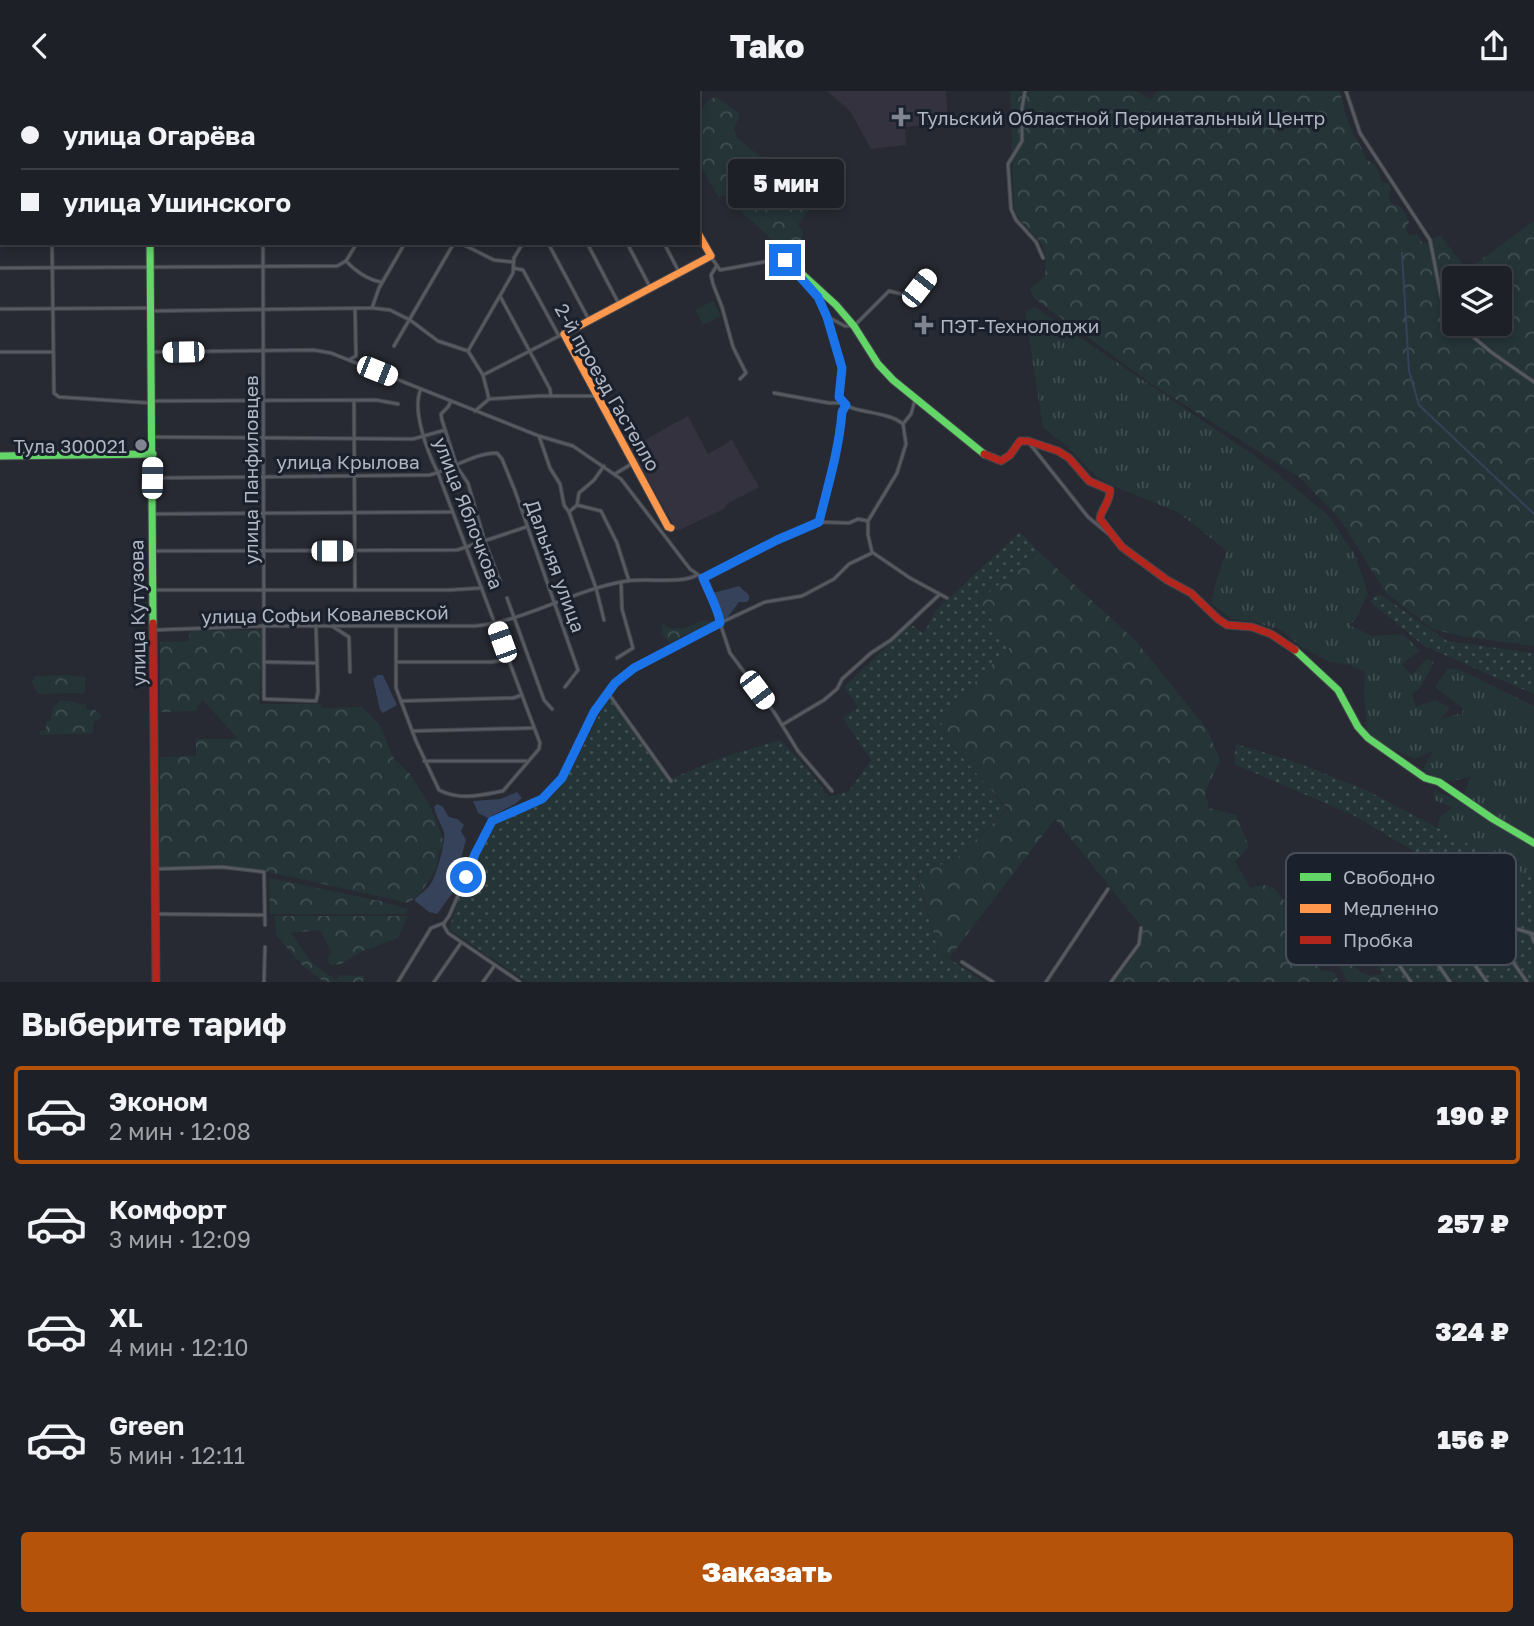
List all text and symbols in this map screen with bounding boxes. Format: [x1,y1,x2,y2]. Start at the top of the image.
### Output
icon: back [21,27,59,65]
text: Tako [730,27,804,65]
icon: share [1475,27,1513,65]
place label: Тульский Областной Перинатальный Центр [917,106,1325,129]
marker: Тульский Областной Перинатальный Центр [891,107,911,127]
text: улица Огарёва [63,120,255,151]
callout: 5 мин [727,159,843,207]
text: 5 мин [753,169,819,197]
text: улица Ушинского [63,187,291,218]
route end [769,244,801,276]
car [898,265,941,311]
map controls [1442,266,1512,336]
button: layers [1442,266,1512,336]
street label: 2-й проезд Гастелло [551,299,665,475]
place label: ПЭТ-Технолоджи [940,314,1099,337]
marker: ПЭТ-Технолоджи [914,315,934,335]
car [162,341,205,363]
car [354,353,401,389]
street label: улица Панфиловцев [239,375,262,565]
place label: Тула 300021 [13,434,127,457]
street label: улица Яблочкова [429,434,509,592]
marker: Тула 300021 [133,437,149,453]
street label: улица Крылова [276,450,420,473]
car [142,457,163,499]
street label: Дальняя улица [521,497,591,635]
street label: улица Кутузова [124,539,150,687]
car [312,541,354,562]
street label: улица Софьи Ковалевской [201,600,449,628]
car [485,619,520,665]
car [736,667,779,713]
legend [1286,853,1516,965]
route start [450,861,482,893]
text: Свободно [1343,865,1435,888]
text: Медленно [1343,896,1439,919]
text: Пробка [1343,928,1413,951]
text: Выберите тариф [21,1005,287,1043]
icon: car [25,1084,88,1147]
text: Эконом [109,1086,208,1117]
text: 190 ₽ [1436,1100,1509,1131]
text: 2 мин · 12:08 [109,1117,251,1145]
icon: car [25,1192,88,1255]
text: Комфорт [109,1194,227,1225]
text: 257 ₽ [1437,1208,1509,1239]
text: 3 мин · 12:09 [109,1225,251,1253]
icon: car [25,1300,88,1363]
text: XL [109,1302,143,1333]
text: 324 ₽ [1435,1316,1509,1347]
text: 4 мин · 12:10 [109,1333,249,1361]
icon: car [25,1408,88,1471]
text: Green [109,1410,184,1441]
text: 156 ₽ [1437,1424,1509,1455]
text: 5 мин · 12:11 [109,1441,245,1469]
button: Заказать [21,1532,1513,1612]

